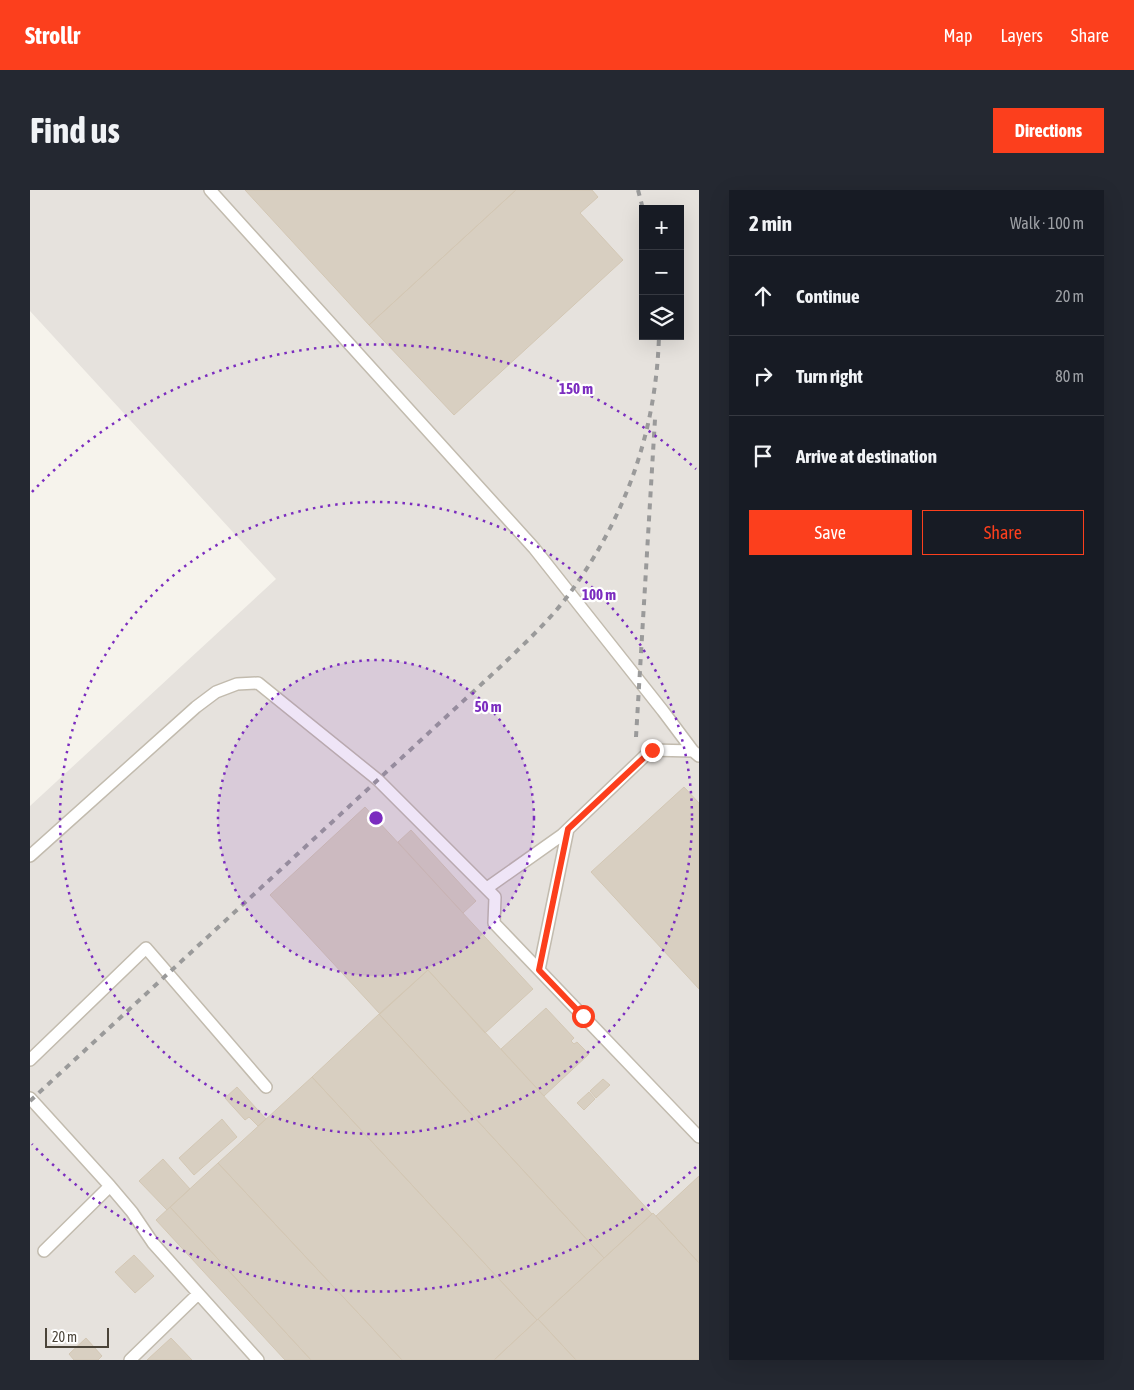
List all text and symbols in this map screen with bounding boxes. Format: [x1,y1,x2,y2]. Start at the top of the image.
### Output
text: Strollr [25,22,80,49]
text: Map [943,25,972,46]
text: Layers [1000,25,1043,46]
text: Share [1071,25,1109,46]
button: Directions [993,108,1104,153]
text: Find us [30,110,120,150]
map controls [639,205,684,340]
button: + [639,205,684,250]
text: 2 min [749,211,792,235]
text: Walk · 100 m [1010,214,1084,232]
button: − [639,250,684,295]
icon: ahead [749,282,777,310]
text: Continue [796,285,860,307]
text: 20 m [1055,287,1084,305]
button: layers [639,295,684,340]
icon: right [749,362,777,390]
text: Turn right [796,365,863,387]
text: 80 m [1055,367,1084,385]
text: 150 m [559,380,593,397]
icon: arrive [749,442,777,470]
text: Arrive at destination [796,445,937,467]
button: Save [749,510,912,555]
button: Share [922,510,1084,555]
text: 100 m [582,586,616,603]
text: 50 m [475,698,502,715]
route end [641,739,664,762]
centre of rings [367,809,385,827]
route start [572,1005,595,1028]
scale bar [45,1325,109,1348]
text: 20 m [52,1329,77,1345]

